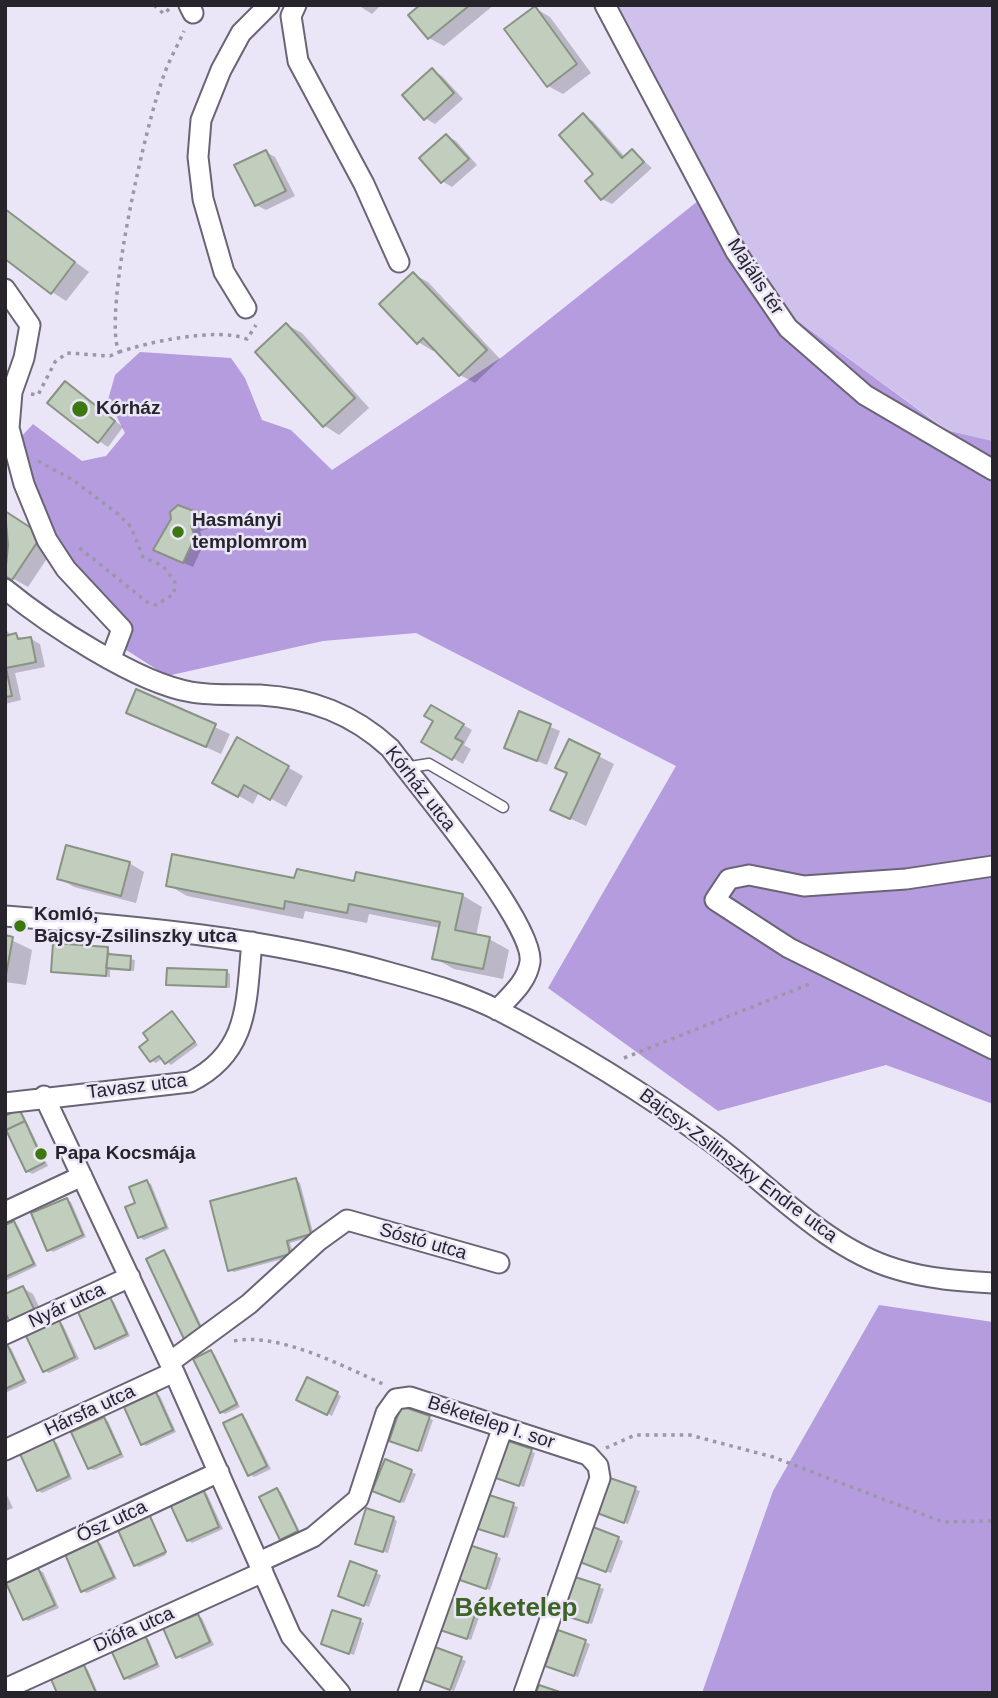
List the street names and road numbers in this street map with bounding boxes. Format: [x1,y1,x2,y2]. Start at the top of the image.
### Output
street label: Majális tér [722,234,788,320]
street label: Kórház utca [380,742,460,836]
street label: Tavasz utca [86,1070,188,1104]
street label: Bajcsy-Zsilinszky Endre utca [635,1084,841,1248]
street label: Sóstó utca [377,1219,469,1265]
street label: Nyár utca [25,1278,109,1334]
street label: Hársfa utca [41,1380,139,1442]
street label: Béketelep I. sor [425,1392,557,1454]
street label: Ősz utca [73,1496,151,1548]
street label: Diófa utca [90,1602,178,1658]

